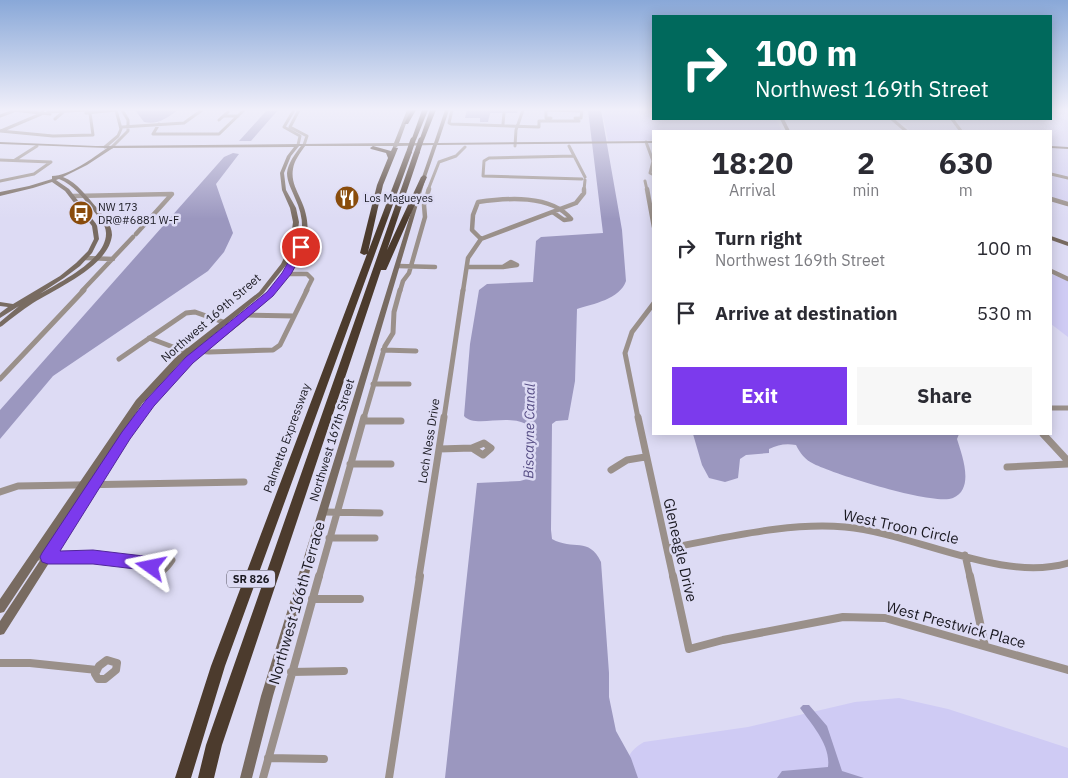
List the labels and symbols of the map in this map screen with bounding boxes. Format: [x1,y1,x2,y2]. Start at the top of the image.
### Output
restaurant icon: Los Magueyes [334,185,360,211]
place label: Los Magueyes [364,191,433,205]
bus stop icon: NW 173 DR@#6881 W-F [68,200,94,226]
place label: NW 173 DR@#6881 W-F [98,200,179,227]
pin [280,226,322,268]
street label: Northwest 169th Street [158,270,264,365]
street label: Northwest 167th Street [306,377,357,503]
street label: Palmetto Expressway [260,381,313,495]
water label: Biscayne Canal [519,383,539,479]
street label: Loch Ness Drive [414,397,443,484]
street label: Gleneagle Drive [659,496,702,604]
street label: West Troon Circle [841,505,961,548]
street label: Northwest 166th Terrace [264,519,329,687]
position arrow [124,540,176,592]
road number: SR 826 [227,570,275,588]
street label: West Prestwick Place [884,597,1028,652]

